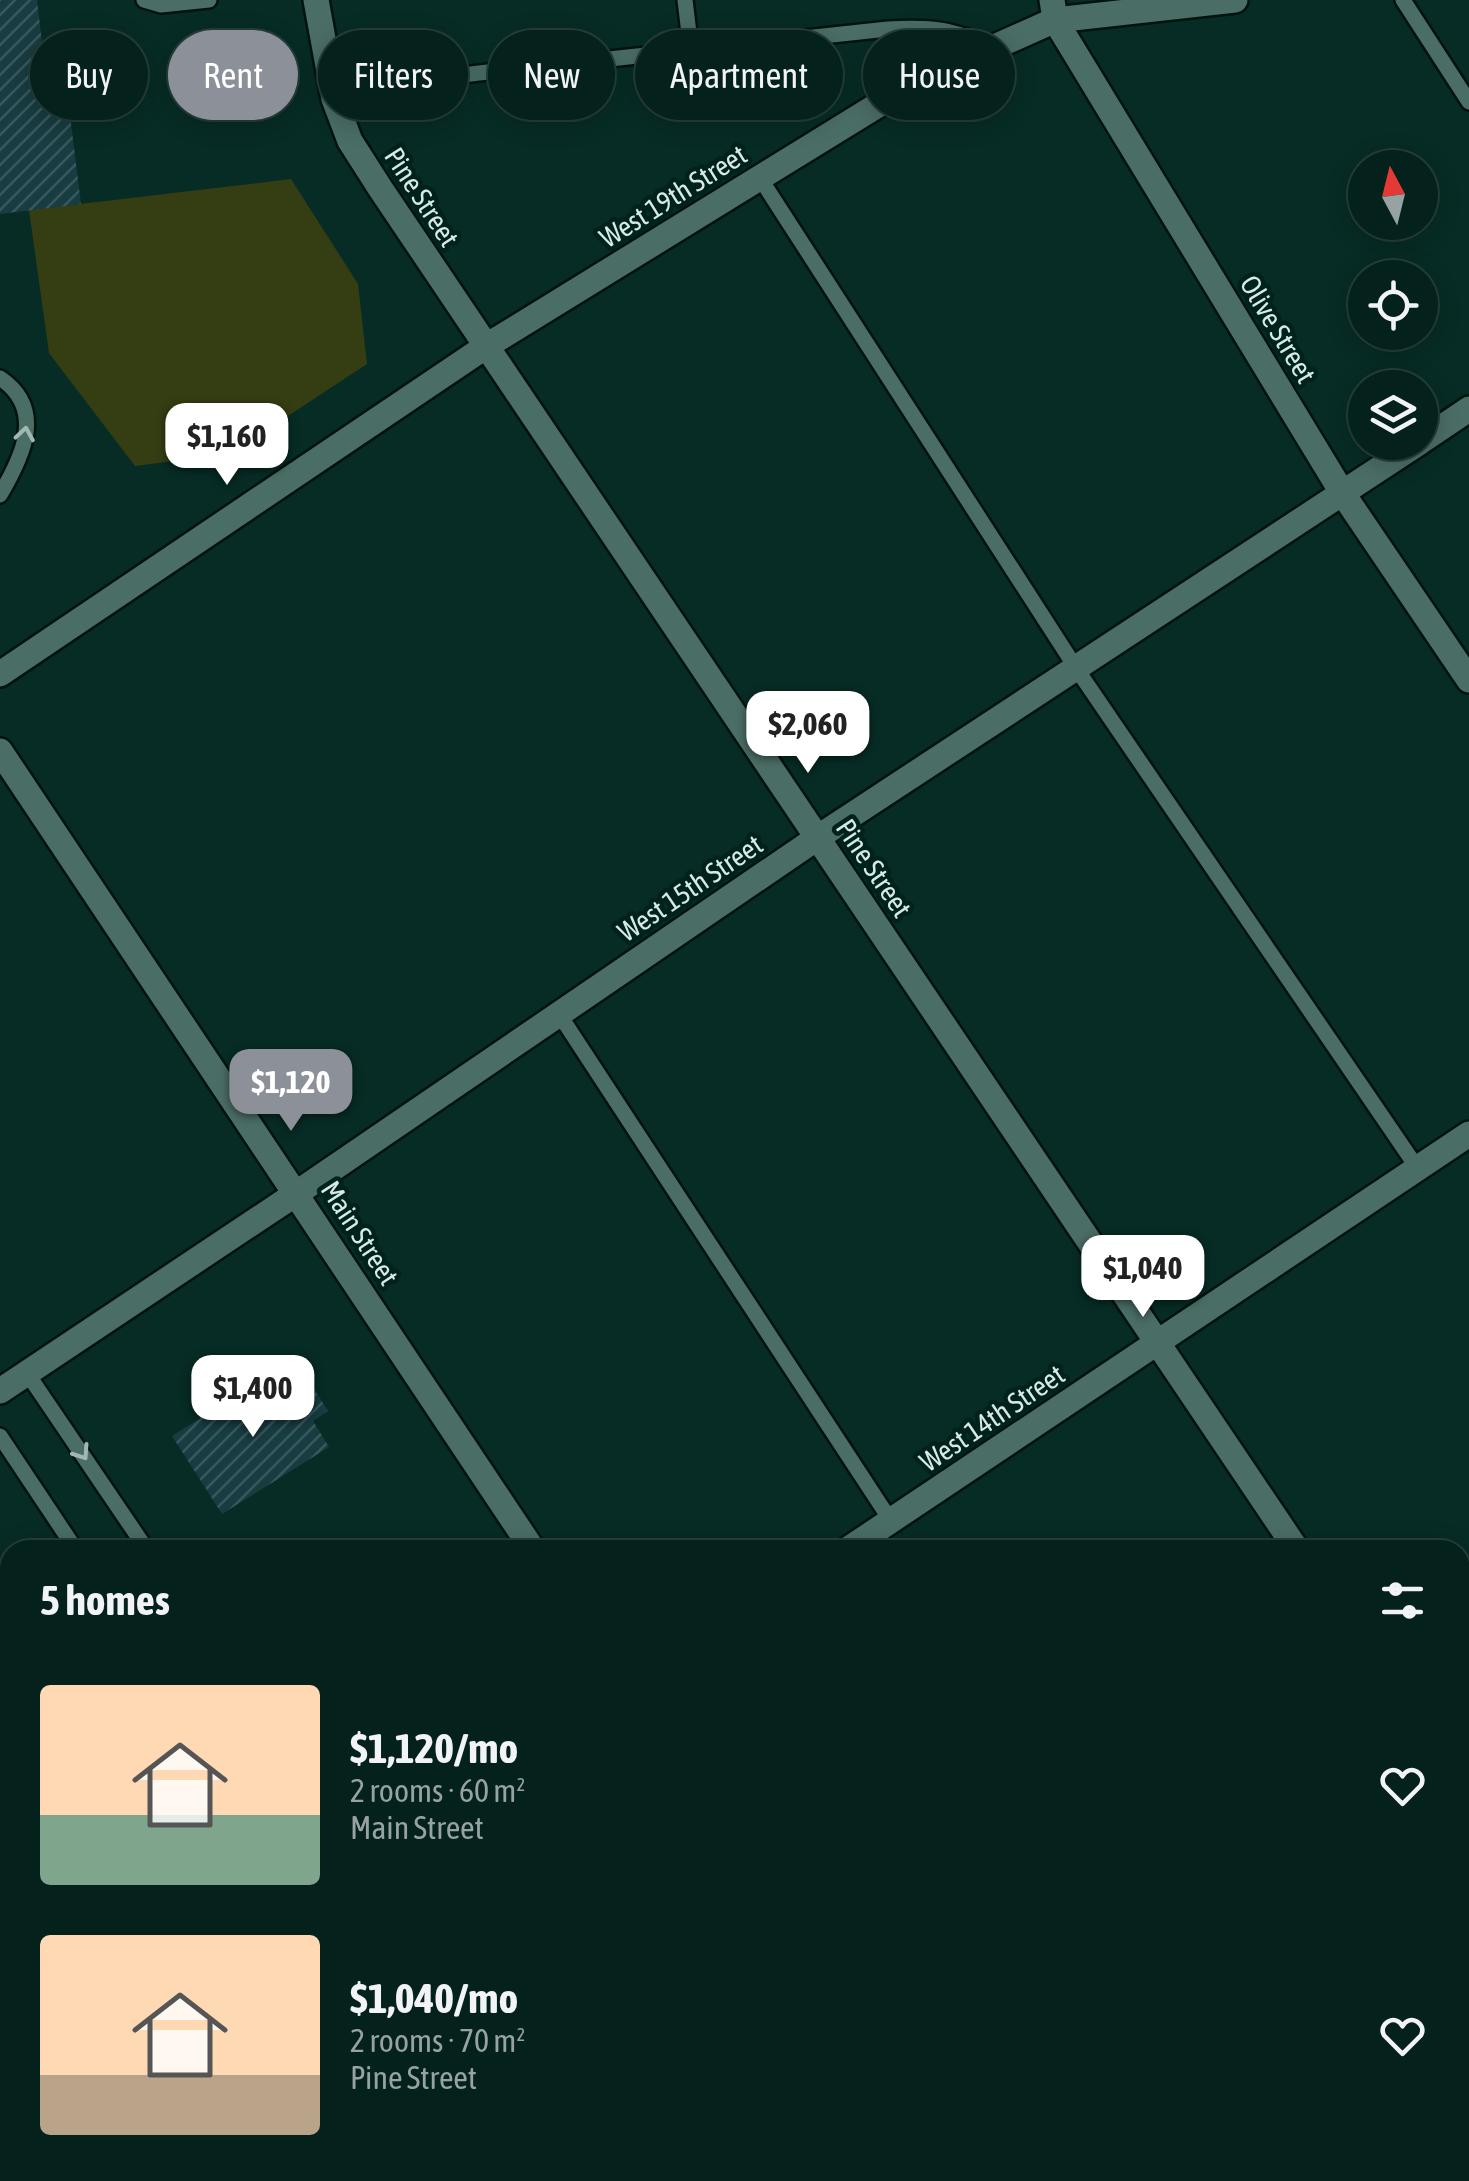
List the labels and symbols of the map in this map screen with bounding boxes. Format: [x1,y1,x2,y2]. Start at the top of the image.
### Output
street label: West 19th Street [594,138,752,254]
street label: Pine Street [378,142,466,252]
north arrow [1348,150,1438,240]
street label: Olive Street [1234,270,1322,388]
pin: $1,160 [146,403,308,488]
one-way arrow [14,426,35,442]
pin: $2,060 [727,691,889,776]
street label: Pine Street [830,813,918,923]
street label: West 15th Street [612,828,768,948]
pin: $1,120 [210,1049,372,1134]
street label: Main Street [315,1175,405,1291]
pin: $1,040 [1062,1235,1224,1320]
pin: $1,400 [172,1355,334,1440]
street label: West 14th Street [914,1358,1070,1478]
one-way arrow [69,1443,88,1461]

